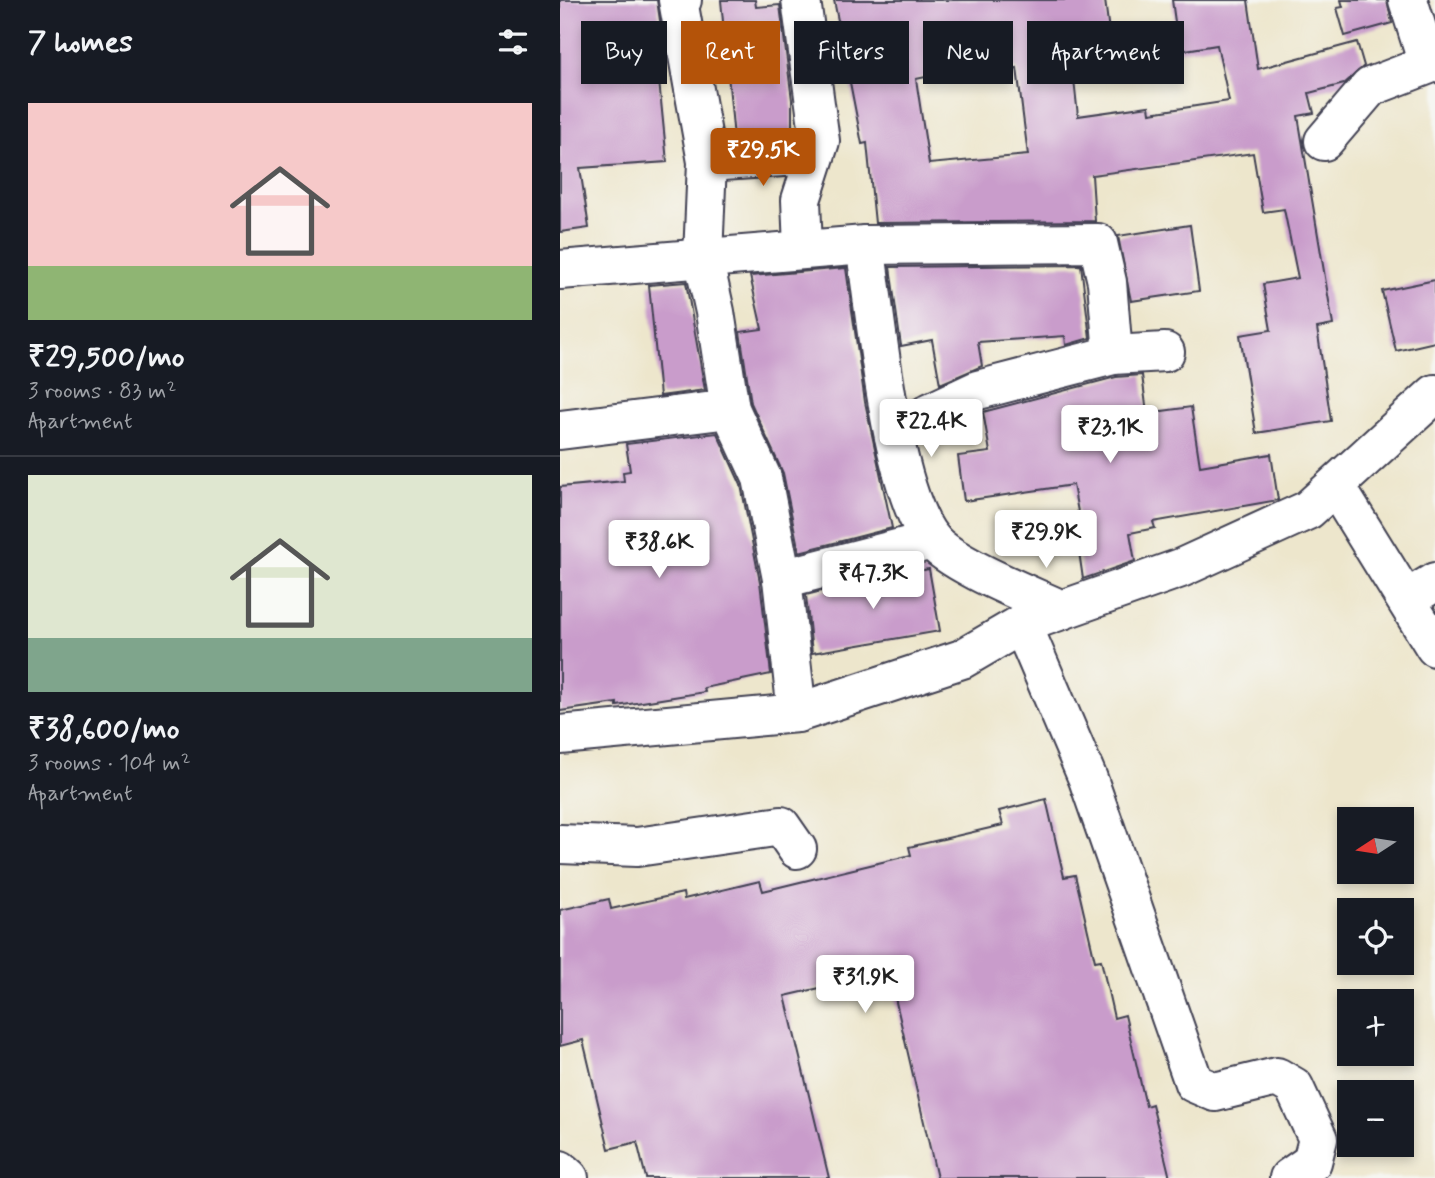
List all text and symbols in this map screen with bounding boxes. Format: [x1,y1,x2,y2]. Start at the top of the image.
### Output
chip: Buy [581,21,667,84]
chip: Rent [681,21,780,84]
chip: Filters [794,21,909,84]
chip: New [923,21,1013,84]
chip: Apartment [1027,21,1184,84]
text: 7 homes [28,23,133,62]
icon: filters [494,23,532,61]
pin: ₹29.5K [706,128,820,188]
text: ₹29.5K [727,136,799,166]
icon: home [217,148,343,274]
text: ₹29,500/mo [28,338,185,377]
text: 3 rooms · 83 m² [28,377,176,407]
pin: ₹22.4K [874,400,988,459]
pin: ₹23.1K [1053,406,1167,465]
text: Apartment [28,407,133,437]
text: ₹22.4K [896,407,966,437]
text: ₹23.1K [1077,413,1143,443]
pin: ₹29.9K [989,510,1103,570]
text: ₹29.9K [1011,518,1081,548]
icon: home [217,520,343,646]
pin: ₹38.6K [602,520,716,580]
text: ₹38.6K [625,528,693,558]
pin: ₹47.3K [816,552,930,611]
text: ₹47.3K [838,559,908,589]
text: ₹38,600/mo [28,710,179,749]
text: 3 rooms · 104 m² [28,749,191,779]
text: Apartment [28,779,133,809]
north arrow [1337,807,1414,884]
map controls [1337,807,1414,1157]
button: locate [1337,898,1414,975]
pin: ₹31.9K [808,956,922,1015]
text: ₹31.9K [832,963,898,993]
button: + [1337,989,1414,1066]
button: − [1337,1080,1414,1157]

